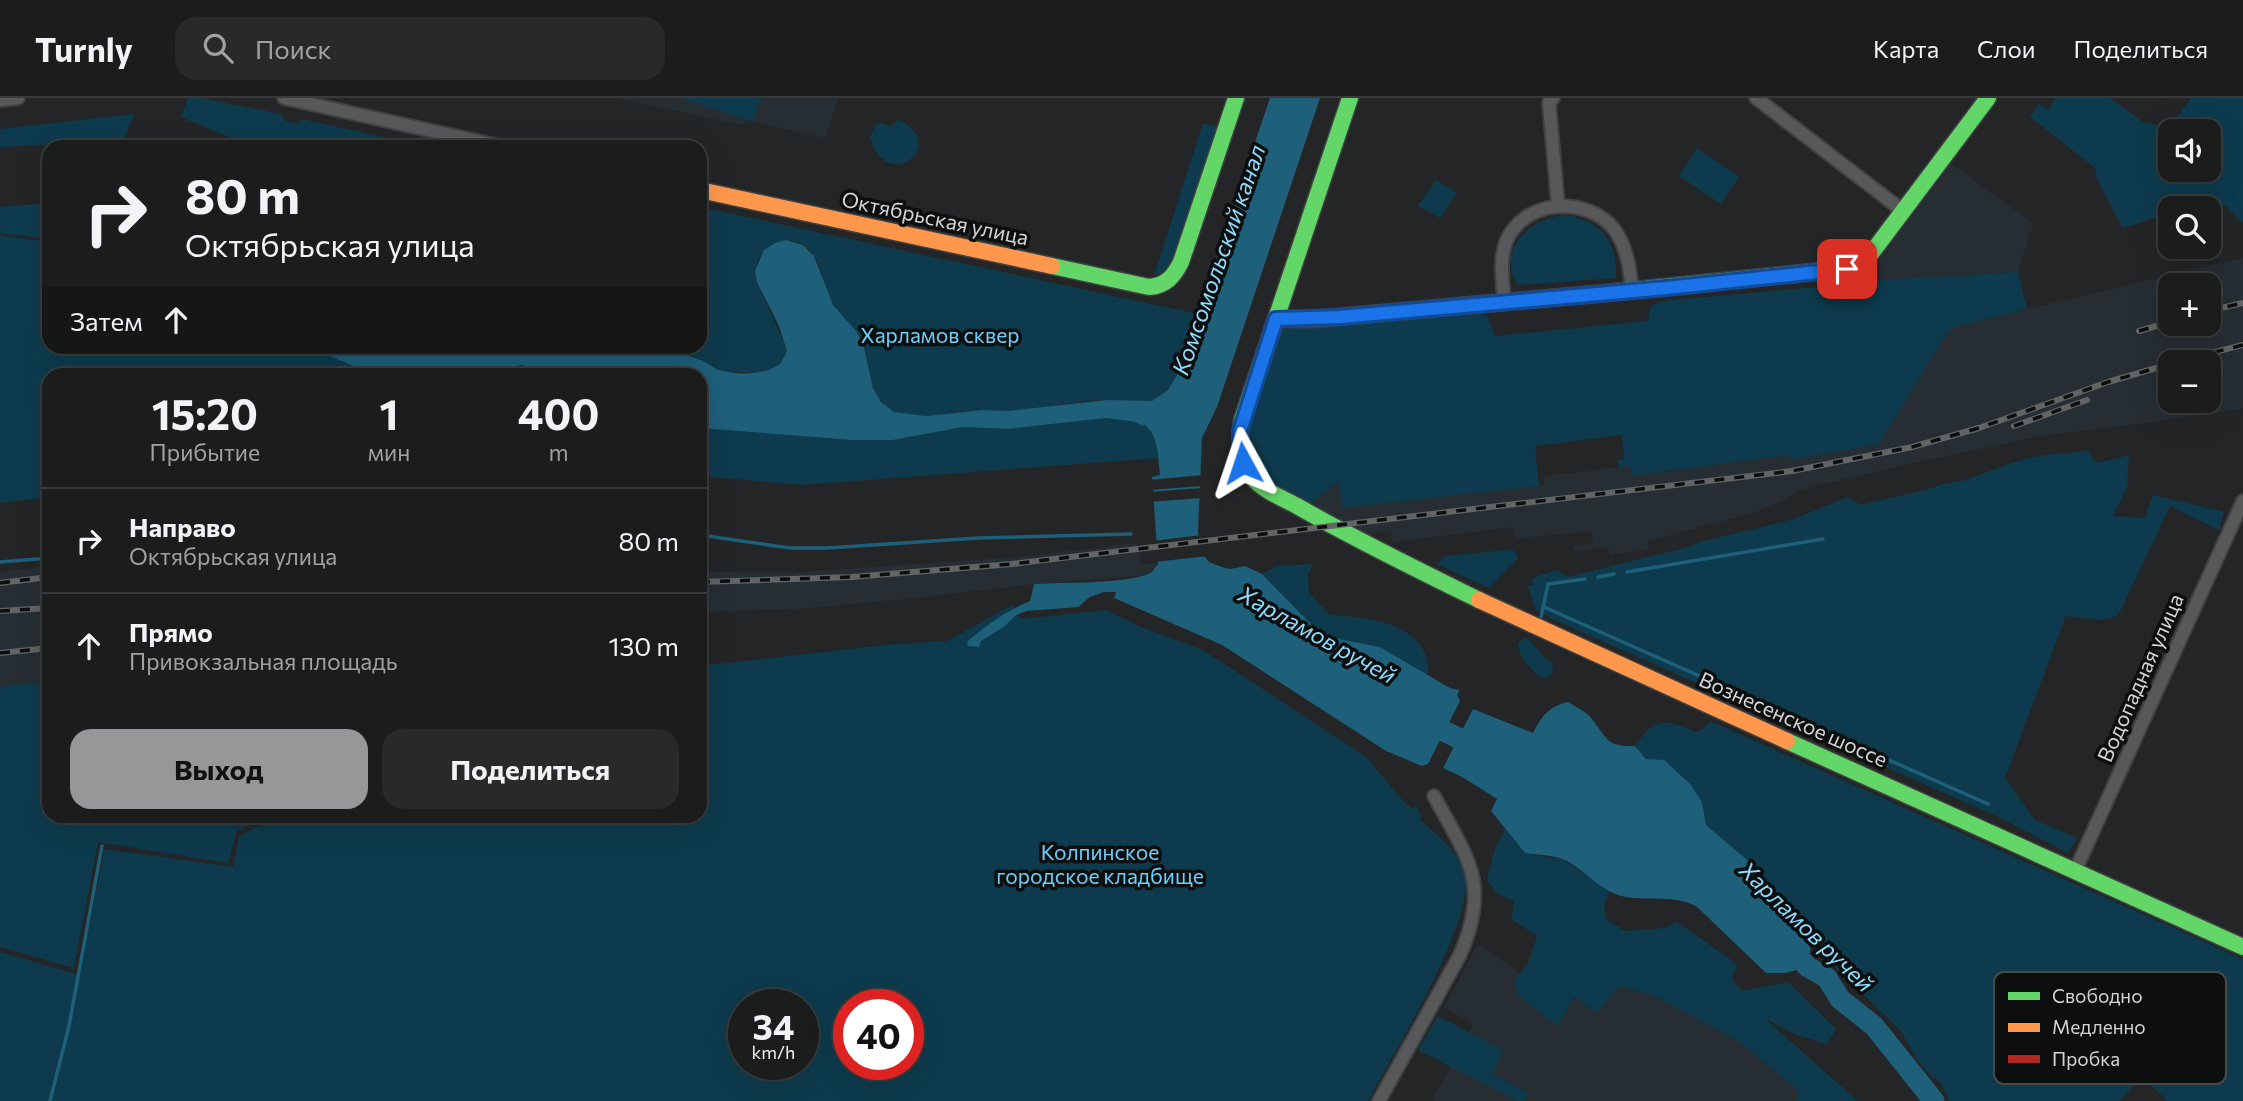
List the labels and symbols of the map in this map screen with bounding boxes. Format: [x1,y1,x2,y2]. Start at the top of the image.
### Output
water label: Комсомольский канал [1166,141,1271,378]
street label: Октябрьская улица [840,186,1031,250]
pin [1817,239,1877,299]
park label: Харламов сквер [860,322,1020,347]
position arrow [1206,426,1280,500]
water label: Харламов ручей [1233,579,1401,689]
street label: Водопадная улица [2091,589,2188,765]
street label: Вознесенское шоссе [1696,666,1892,771]
park label: Колпинское городское кладбище [996,839,1204,888]
water label: Харламов ручей [1733,855,1879,997]
legend [1994,972,2226,1084]
text: Свободно [2052,984,2142,1007]
speed limit sign: 40 [833,989,924,1080]
text: Медленно [2052,1015,2146,1038]
text: Пробка [2052,1047,2120,1070]

